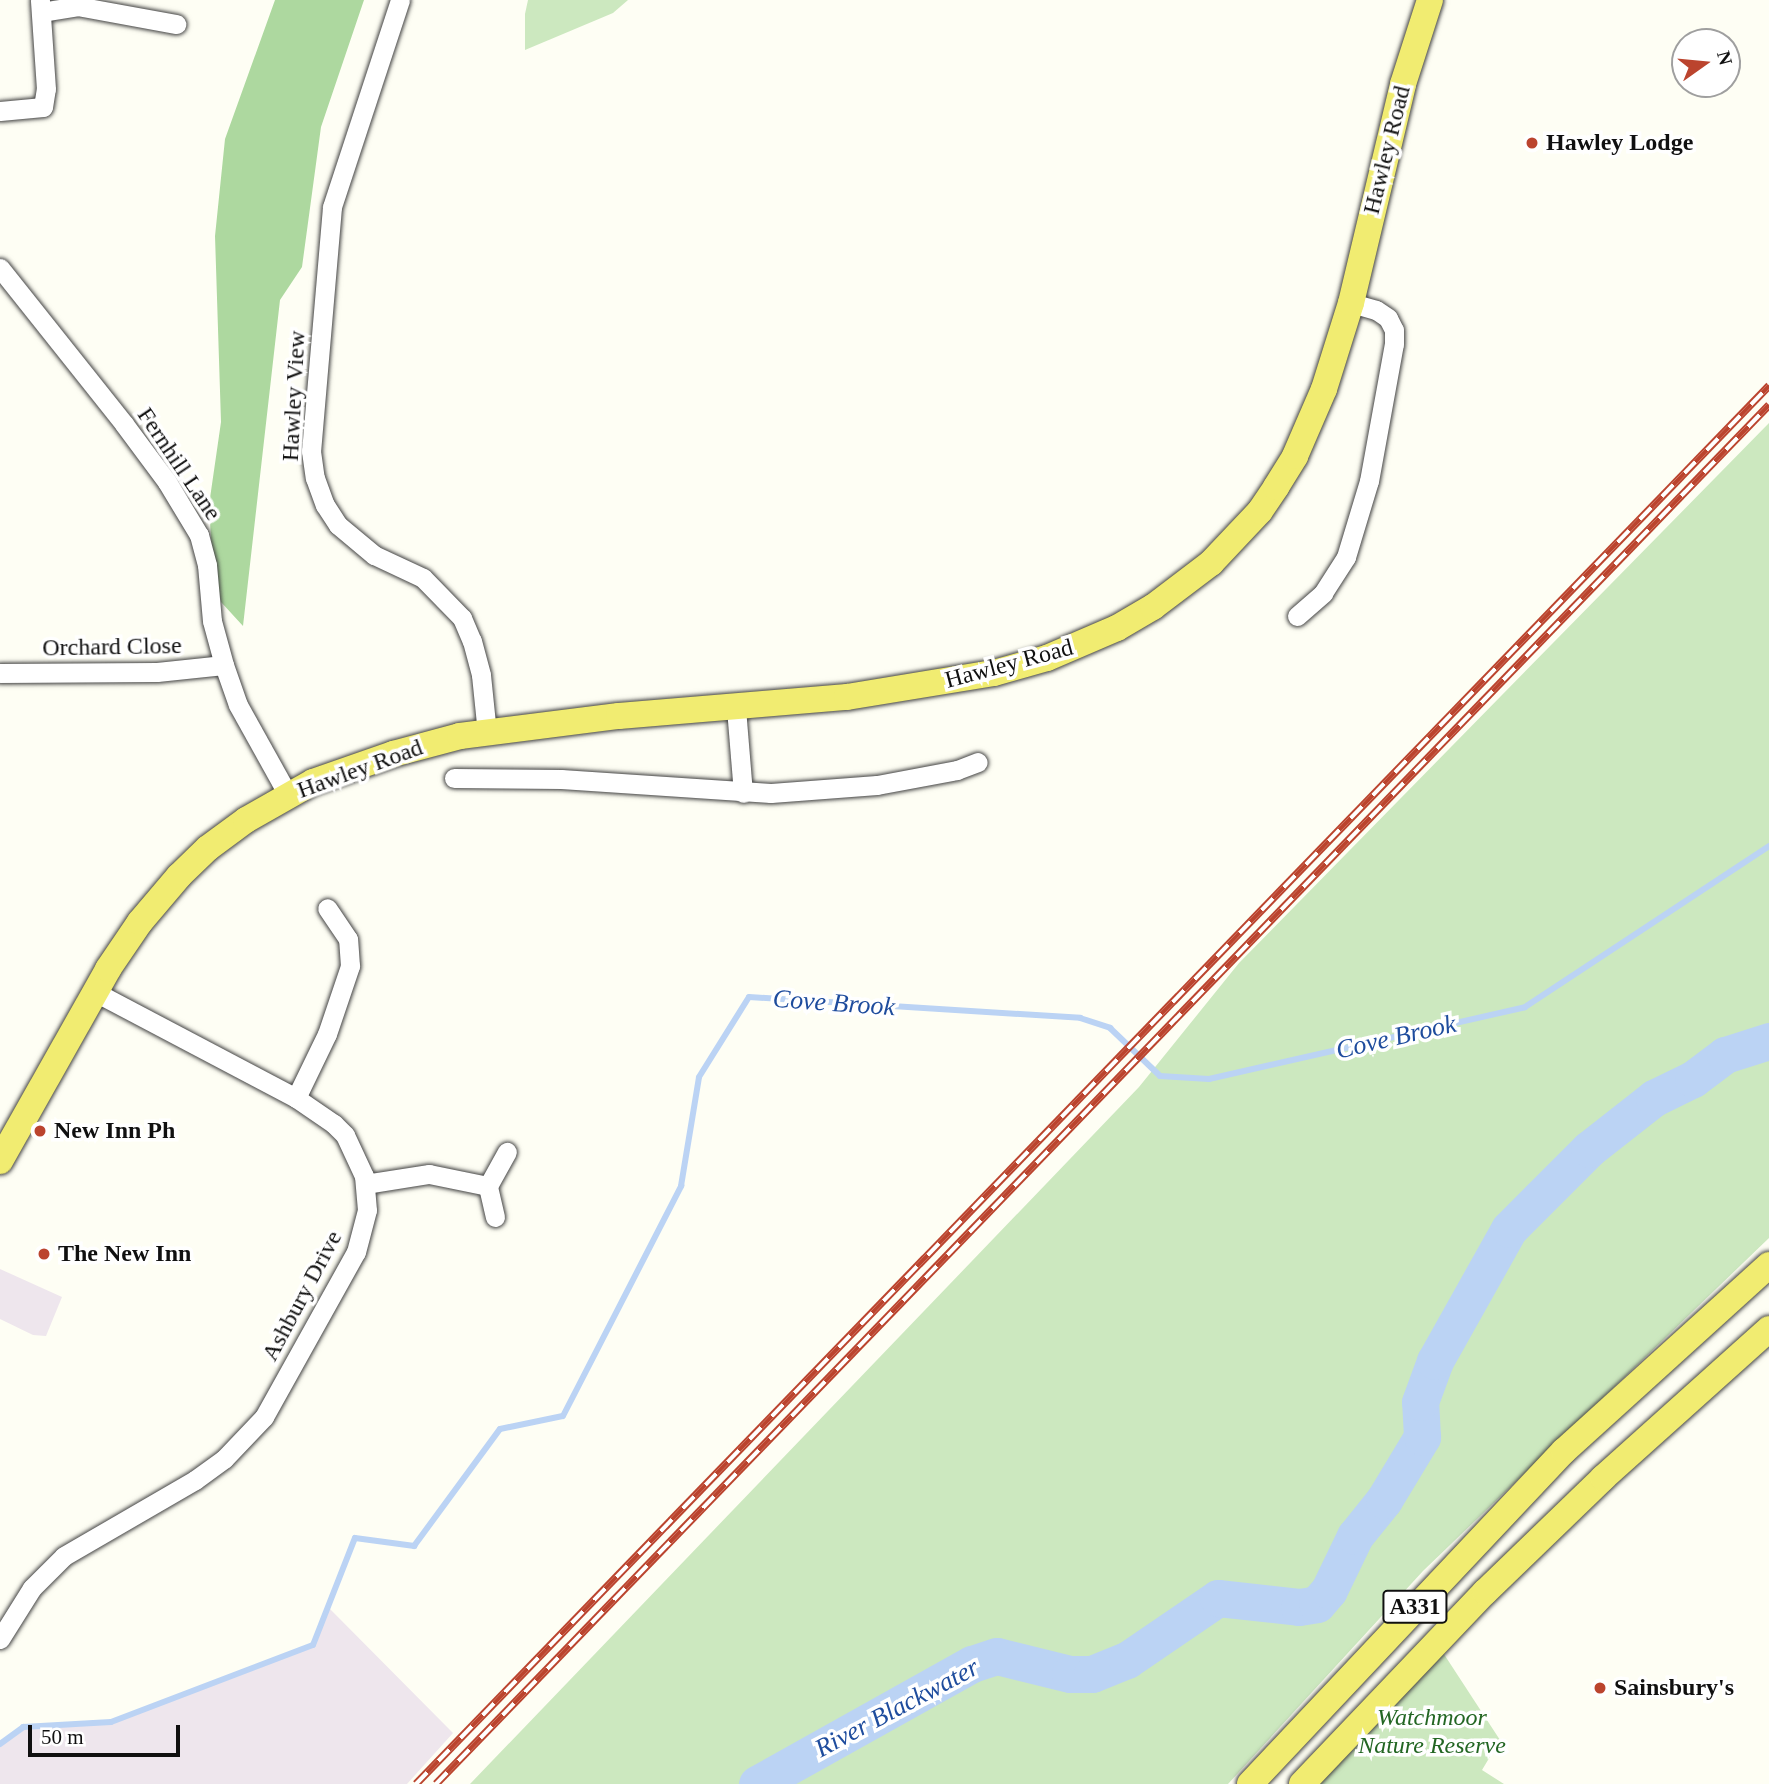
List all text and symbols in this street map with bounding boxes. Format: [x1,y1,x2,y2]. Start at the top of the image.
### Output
north arrow [1671,28,1741,98]
text: N [1713,49,1737,67]
street label: Hawley Road [1357,83,1417,217]
place label: Hawley Lodge [1546,129,1693,157]
marker: Hawley Lodge [1524,135,1540,151]
street label: Hawley View [276,330,312,462]
street label: Fernhill Lane [131,402,227,526]
street label: Orchard Close [42,631,182,663]
street label: Hawley Road [942,633,1076,695]
street label: Hawley Road [293,733,427,805]
water label: Cove Brook [772,983,896,1023]
water label: Cove Brook [1333,1008,1459,1066]
place label: New Inn Ph [54,1117,175,1145]
marker: New Inn Ph [32,1123,48,1139]
street label: Ashbury Drive [256,1226,348,1366]
place label: The New Inn [58,1240,191,1268]
marker: The New Inn [36,1246,52,1262]
road number: A331 [1382,1588,1448,1626]
water label: River Blackwater [810,1652,984,1764]
place label: Sainsbury's [1614,1674,1734,1702]
marker: Sainsbury's [1592,1680,1608,1696]
park label: Watchmoor Nature Reserve [1358,1704,1506,1760]
scale bar [32,1710,184,1754]
text: 50 m [41,1725,84,1749]

